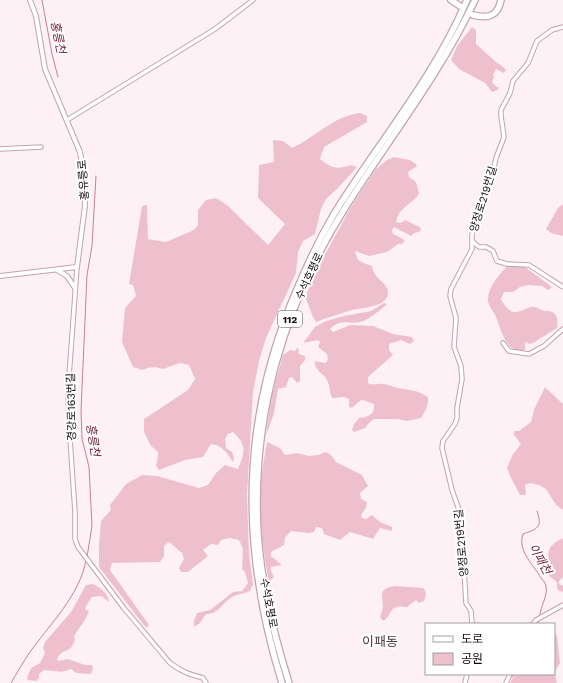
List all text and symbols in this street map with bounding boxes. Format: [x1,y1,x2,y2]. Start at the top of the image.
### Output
water label: 홍릉천 [48,19,69,57]
street label: 홍유릉로 [76,159,91,201]
street label: 양정로219번길 [467,165,500,234]
street label: 수석호평로 [293,251,326,302]
road number: 112 [278,311,302,327]
street label: 경강로163번길 [64,373,79,441]
water label: 홍릉천 [83,423,103,459]
street label: 양정로219번길 [452,508,471,577]
water label: 이패천 [526,541,555,579]
street label: 수석호평로 [257,577,280,629]
legend [425,623,555,675]
text: 도로 [461,632,483,646]
district label: 이패동 [362,634,398,649]
text: 공원 [461,652,483,666]

